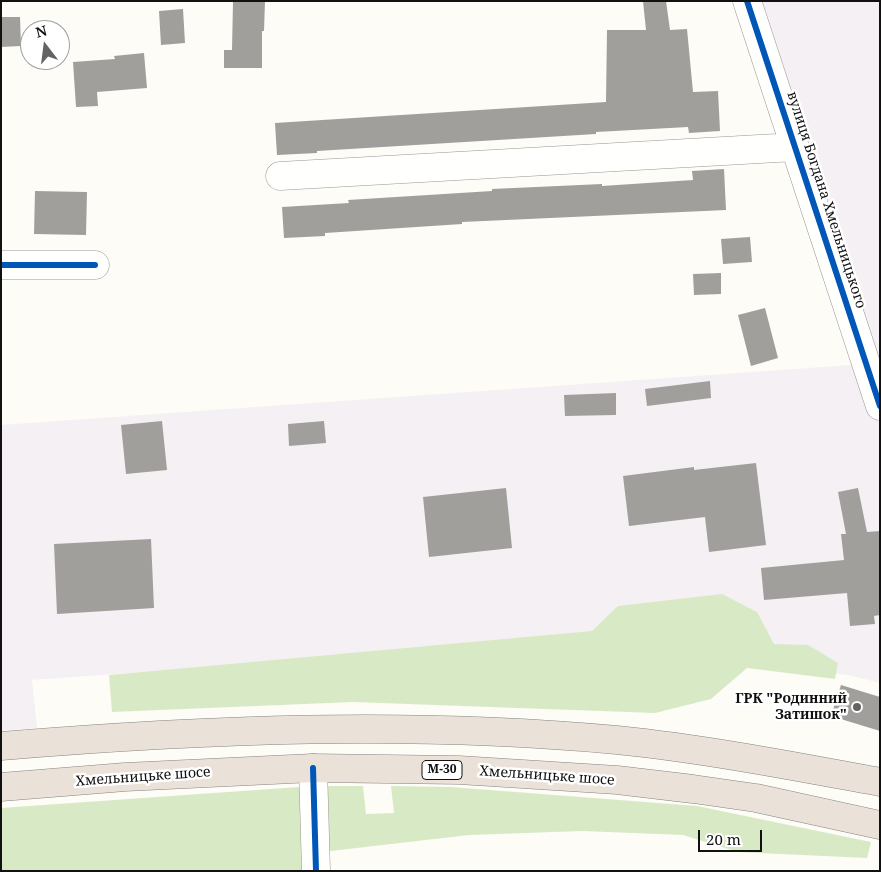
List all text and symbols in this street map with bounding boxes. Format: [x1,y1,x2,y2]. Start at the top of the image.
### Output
north arrow [20,20,70,70]
text: N [33,20,49,42]
street label: вулиця Богдана Хмельницького [783,89,869,311]
place label: ГРК "Родинний Затишок" [735,691,847,724]
marker: ГРК "Родинний Затишок" [851,701,863,713]
road number: М-30 [422,760,462,780]
street label: Хмельницьке шосе [479,763,615,789]
street label: Хмельницьке шосе [75,764,211,790]
scale bar [701,820,765,852]
text: 20 m [706,829,741,849]

